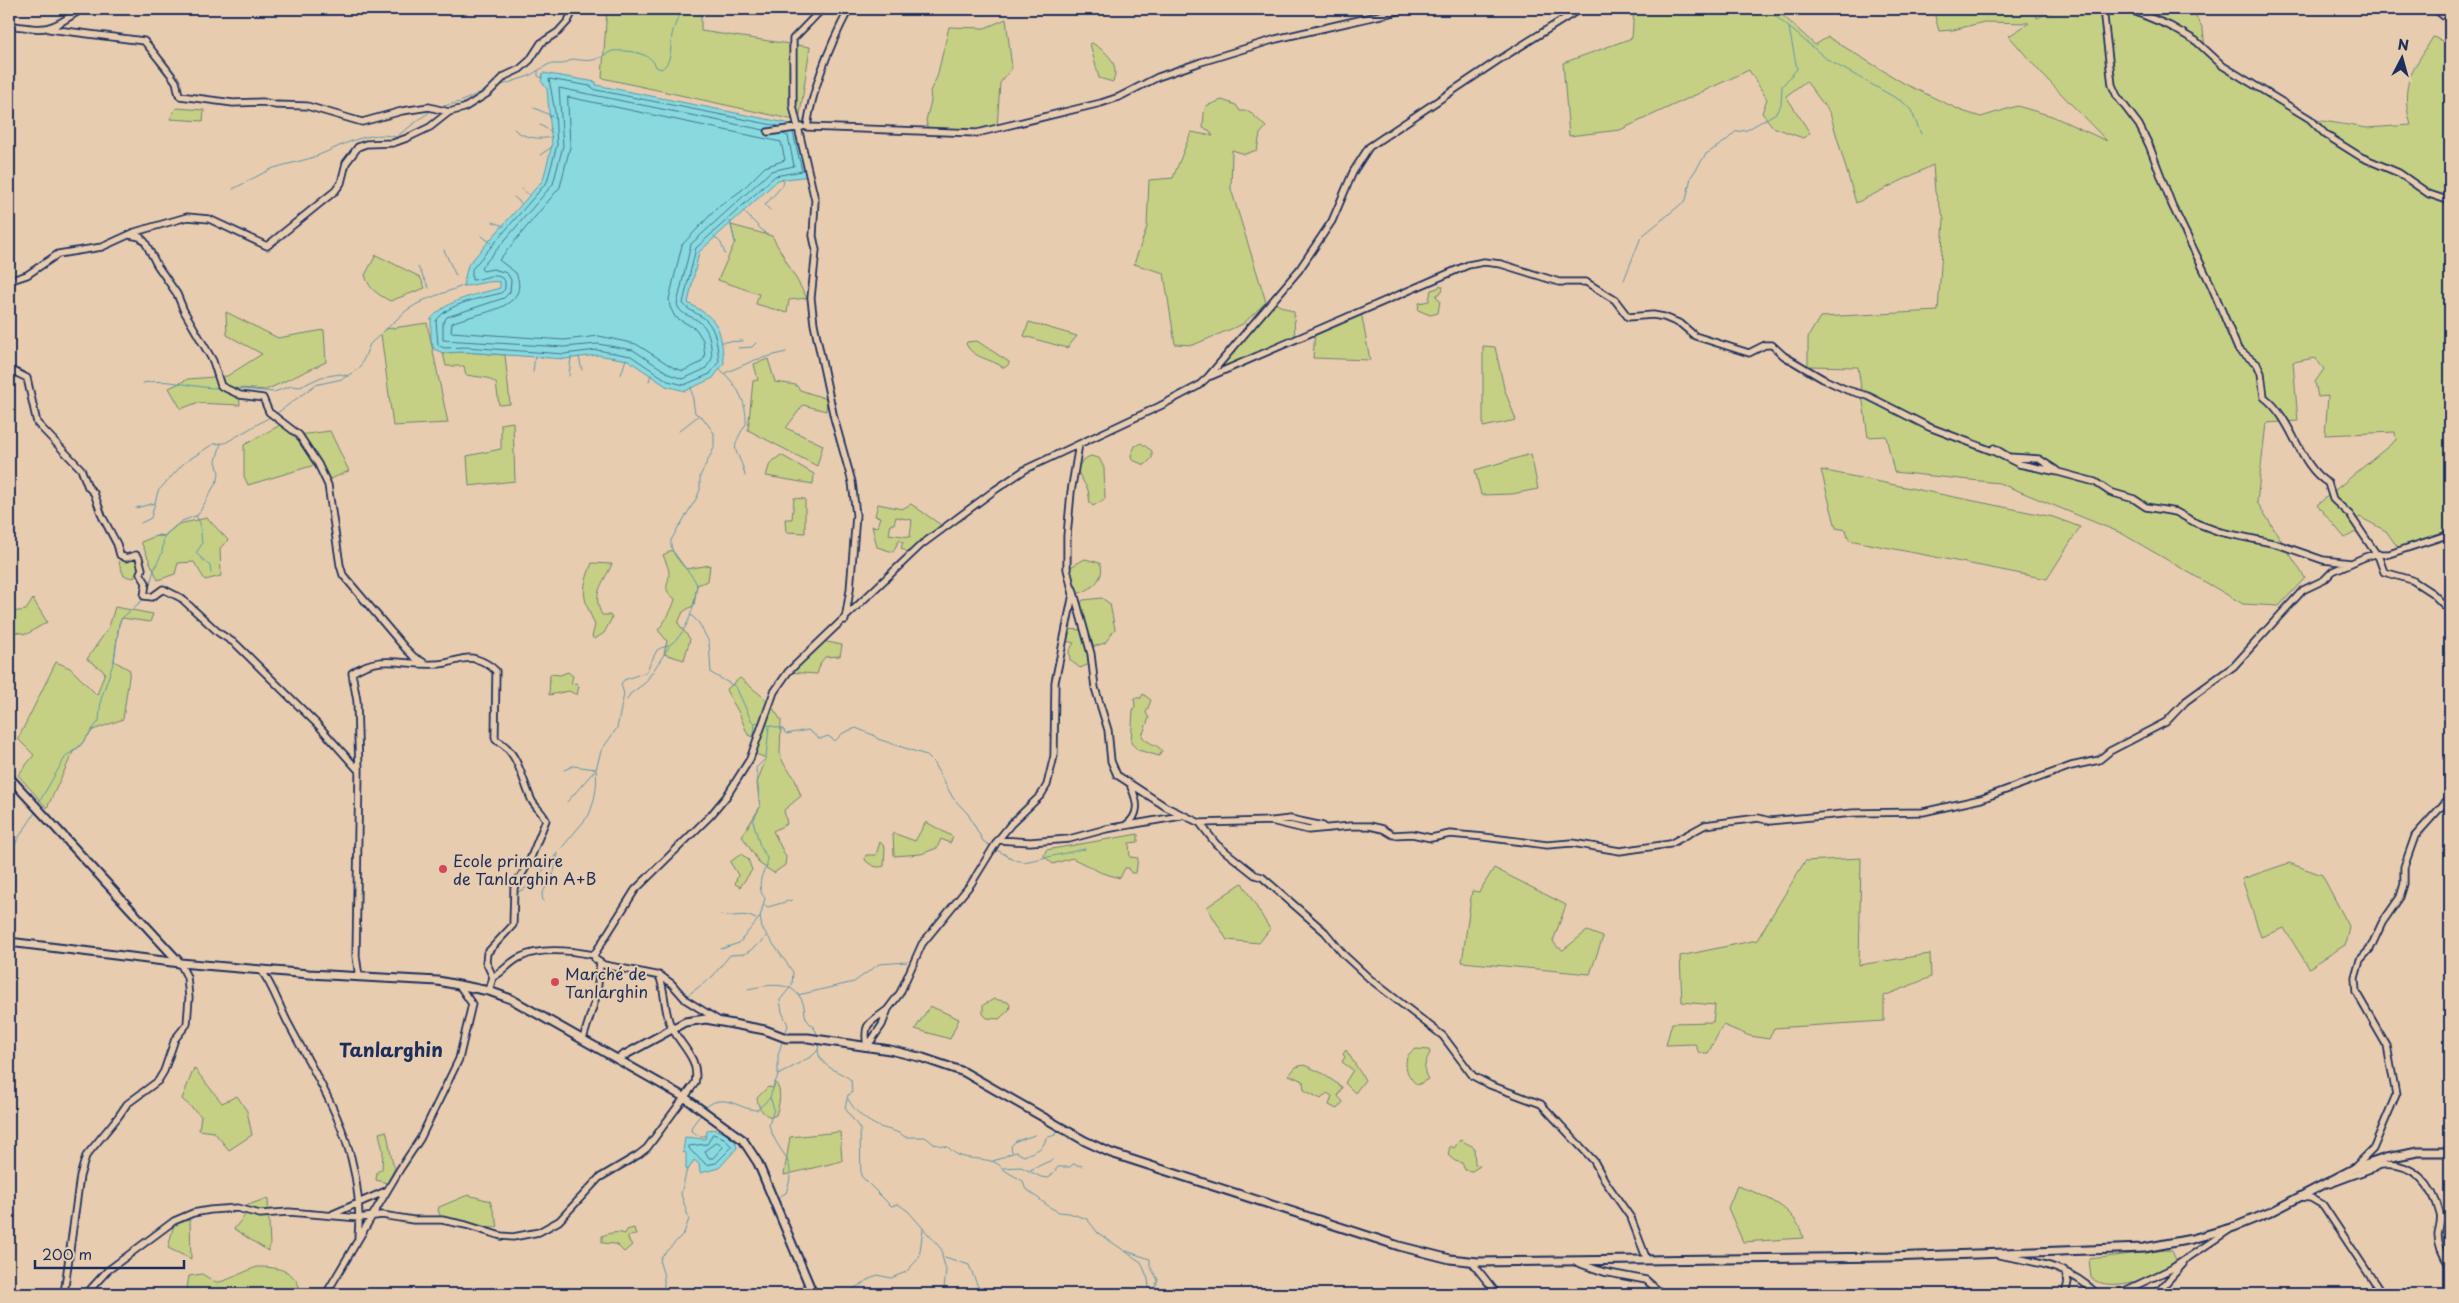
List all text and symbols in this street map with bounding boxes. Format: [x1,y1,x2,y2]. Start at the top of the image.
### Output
north arrow [2376,32,2426,82]
text: N [2397,34,2410,56]
place label: Ecole primaire de Tanlarghin A+B [453,848,596,890]
marker: Ecole primaire de Tanlarghin A+B [437,863,449,875]
place label: Marché de Tanlarghin [565,961,648,1003]
marker: Marché de Tanlarghin [549,976,561,988]
district label: Tanlarghin [339,1035,443,1063]
scale bar [35,1238,184,1270]
text: 200 m [42,1242,92,1265]

